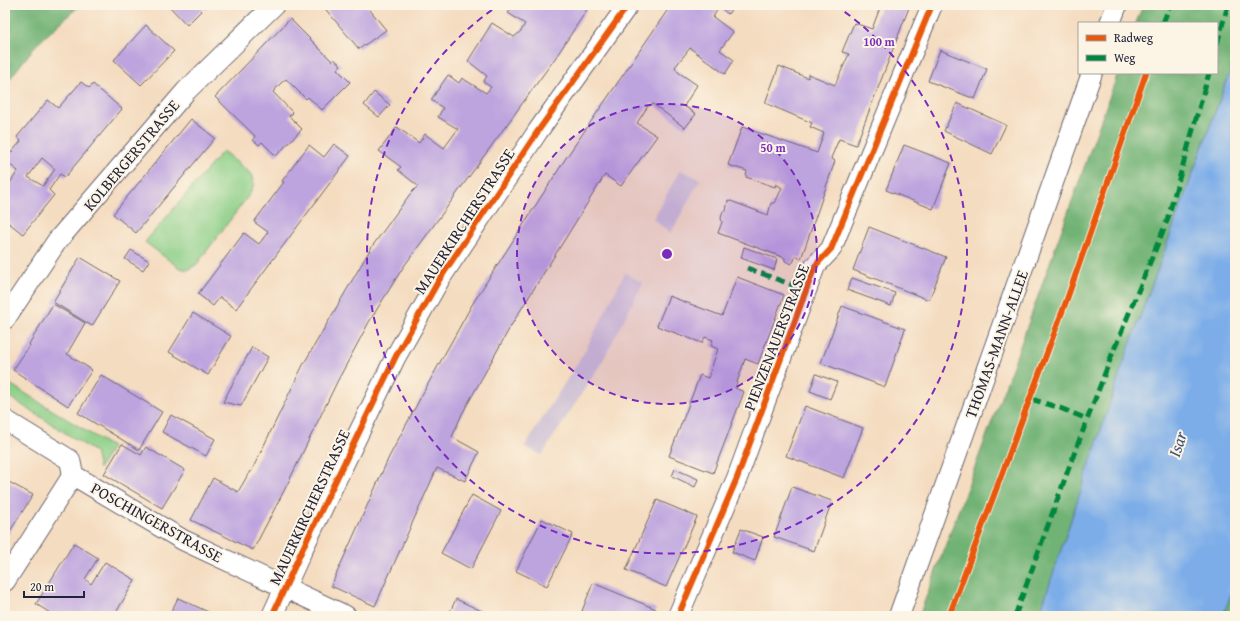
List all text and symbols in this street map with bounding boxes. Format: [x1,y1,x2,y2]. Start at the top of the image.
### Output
legend [1078,22,1218,74]
text: Radweg [1114,29,1153,46]
text: 100 m [863,33,896,50]
text: Weg [1114,49,1135,66]
street label: KOLBERGERSTRASSE [77,94,185,216]
text: 50 m [760,139,786,156]
street label: MAUERKIRCHERSTRASSE [408,143,520,299]
centre of rings [660,247,674,261]
street label: PIENZENAUERSTRASSE [737,260,815,414]
street label: THOMAS-MANN-ALLEE [958,267,1034,421]
street label: MAUERKIRCHERSTRASSE [262,425,356,589]
water label: Isar [1161,428,1193,460]
street label: POSCHINGERSTRASSE [87,476,227,568]
scale bar [24,573,84,599]
text: 20 m [30,578,54,595]

